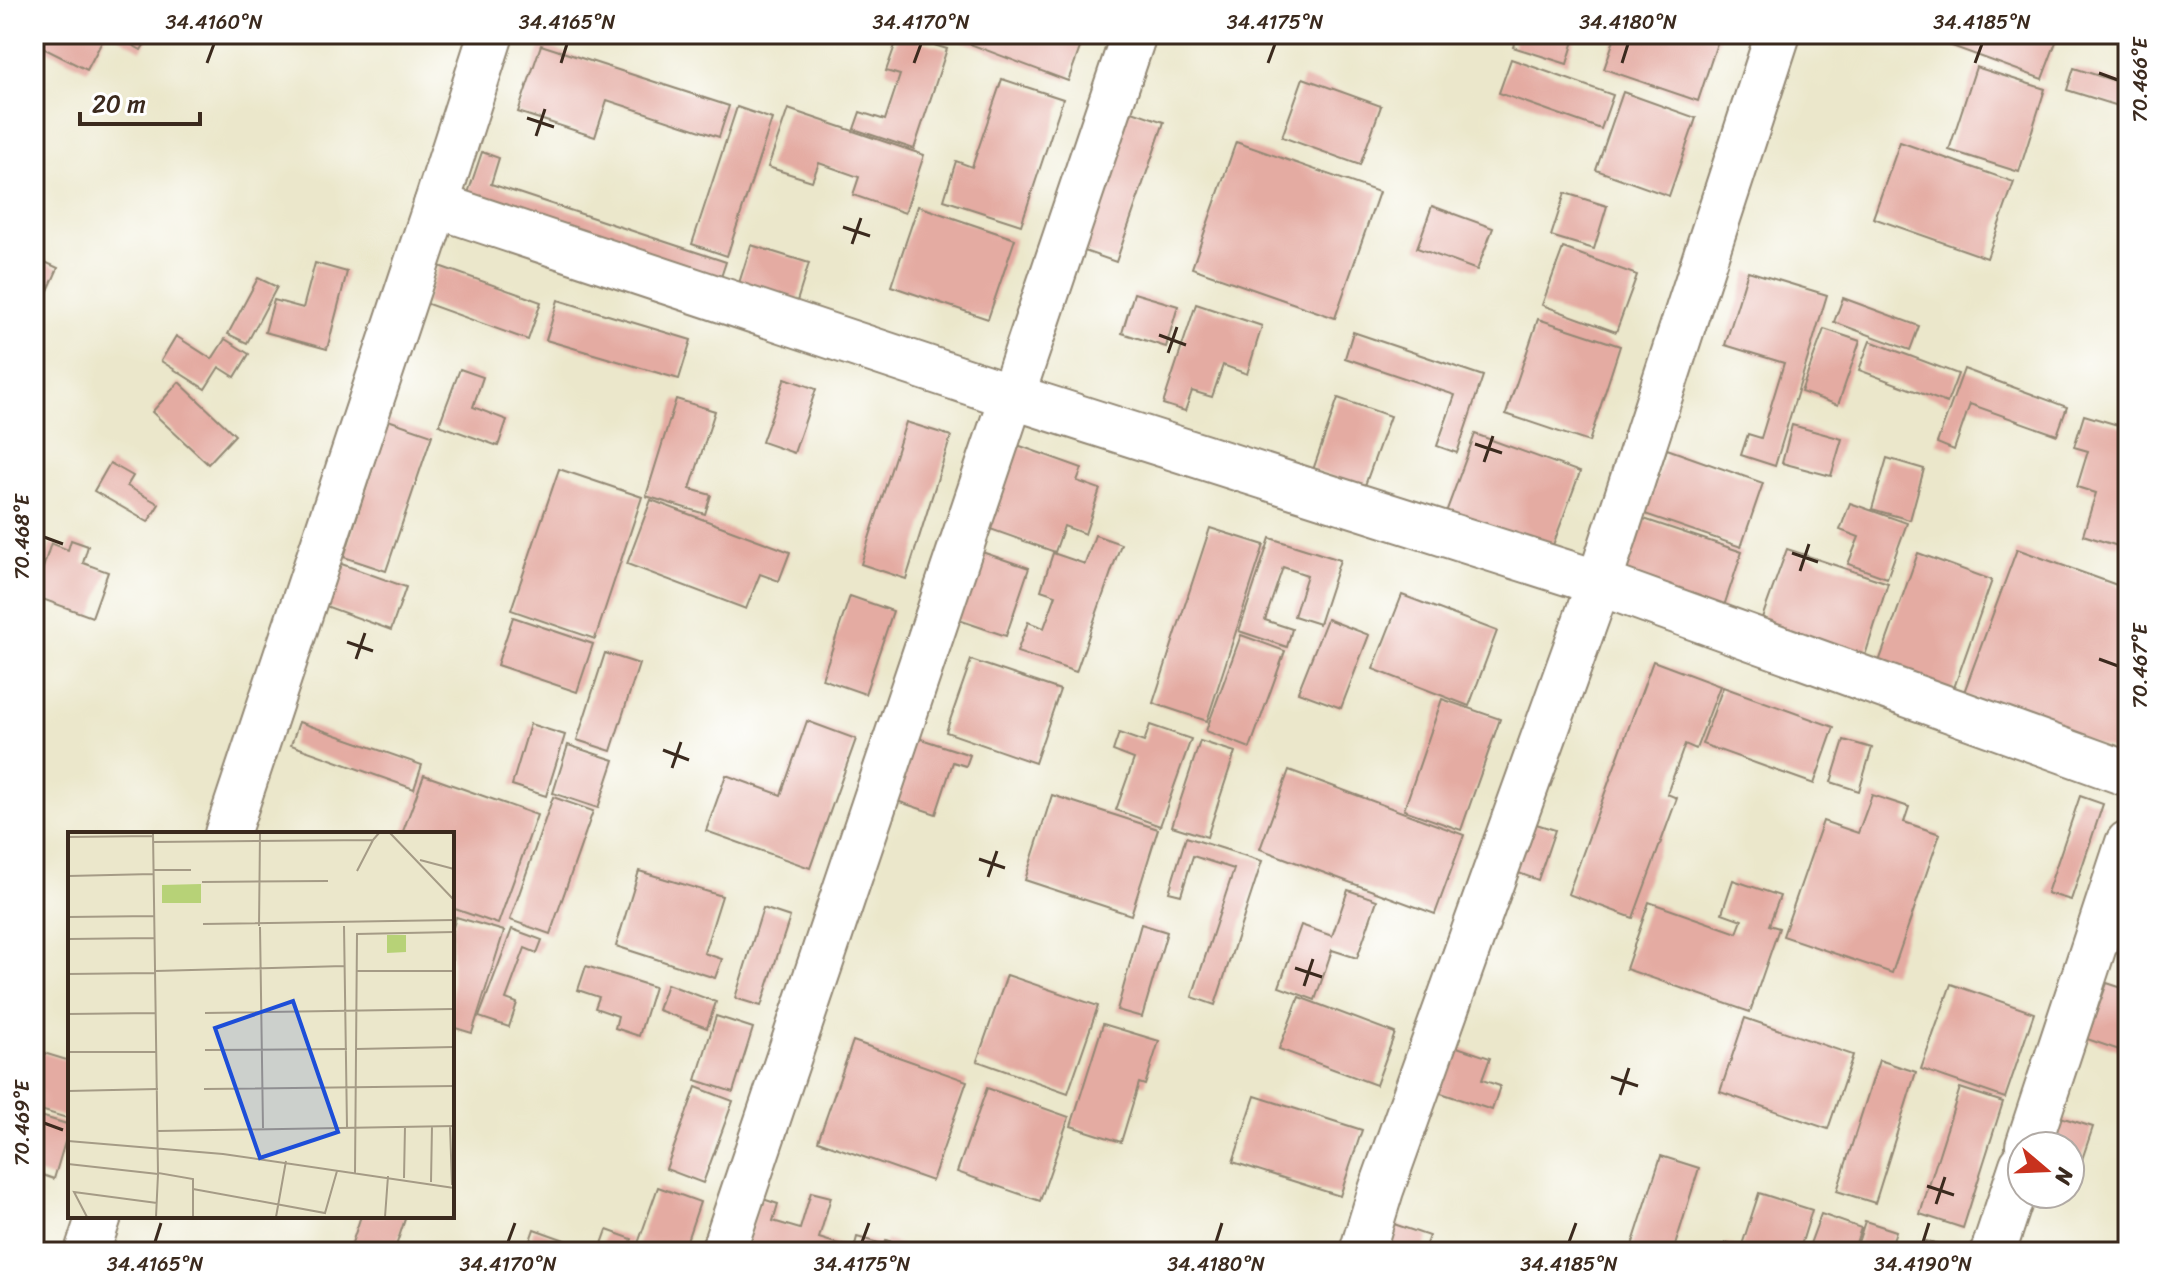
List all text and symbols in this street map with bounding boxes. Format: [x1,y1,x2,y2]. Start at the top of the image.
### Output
text: 34.4160°N [165,5,263,40]
text: 34.4165°N [519,5,615,40]
text: 34.4170°N [872,5,970,40]
text: 34.4175°N [1227,5,1323,40]
text: 34.4180°N [1579,5,1677,40]
text: 34.4185°N [1933,5,2031,40]
text: 70.466°E [2123,36,2158,122]
scale bar [80,76,200,126]
text: 20 m [92,83,146,125]
text: 70.468°E [5,492,40,580]
text: 70.467°E [2123,622,2158,709]
inset map [68,832,454,1218]
text: 70.469°E [5,1078,40,1166]
north arrow [2006,1130,2086,1210]
text: N [2043,1162,2086,1191]
text: 34.4165°N [107,1247,203,1282]
text: 34.4170°N [459,1247,557,1282]
text: 34.4175°N [814,1247,910,1282]
text: 34.4180°N [1167,1247,1265,1282]
text: 34.4185°N [1520,1247,1618,1282]
text: 34.4190°N [1874,1247,1972,1282]

